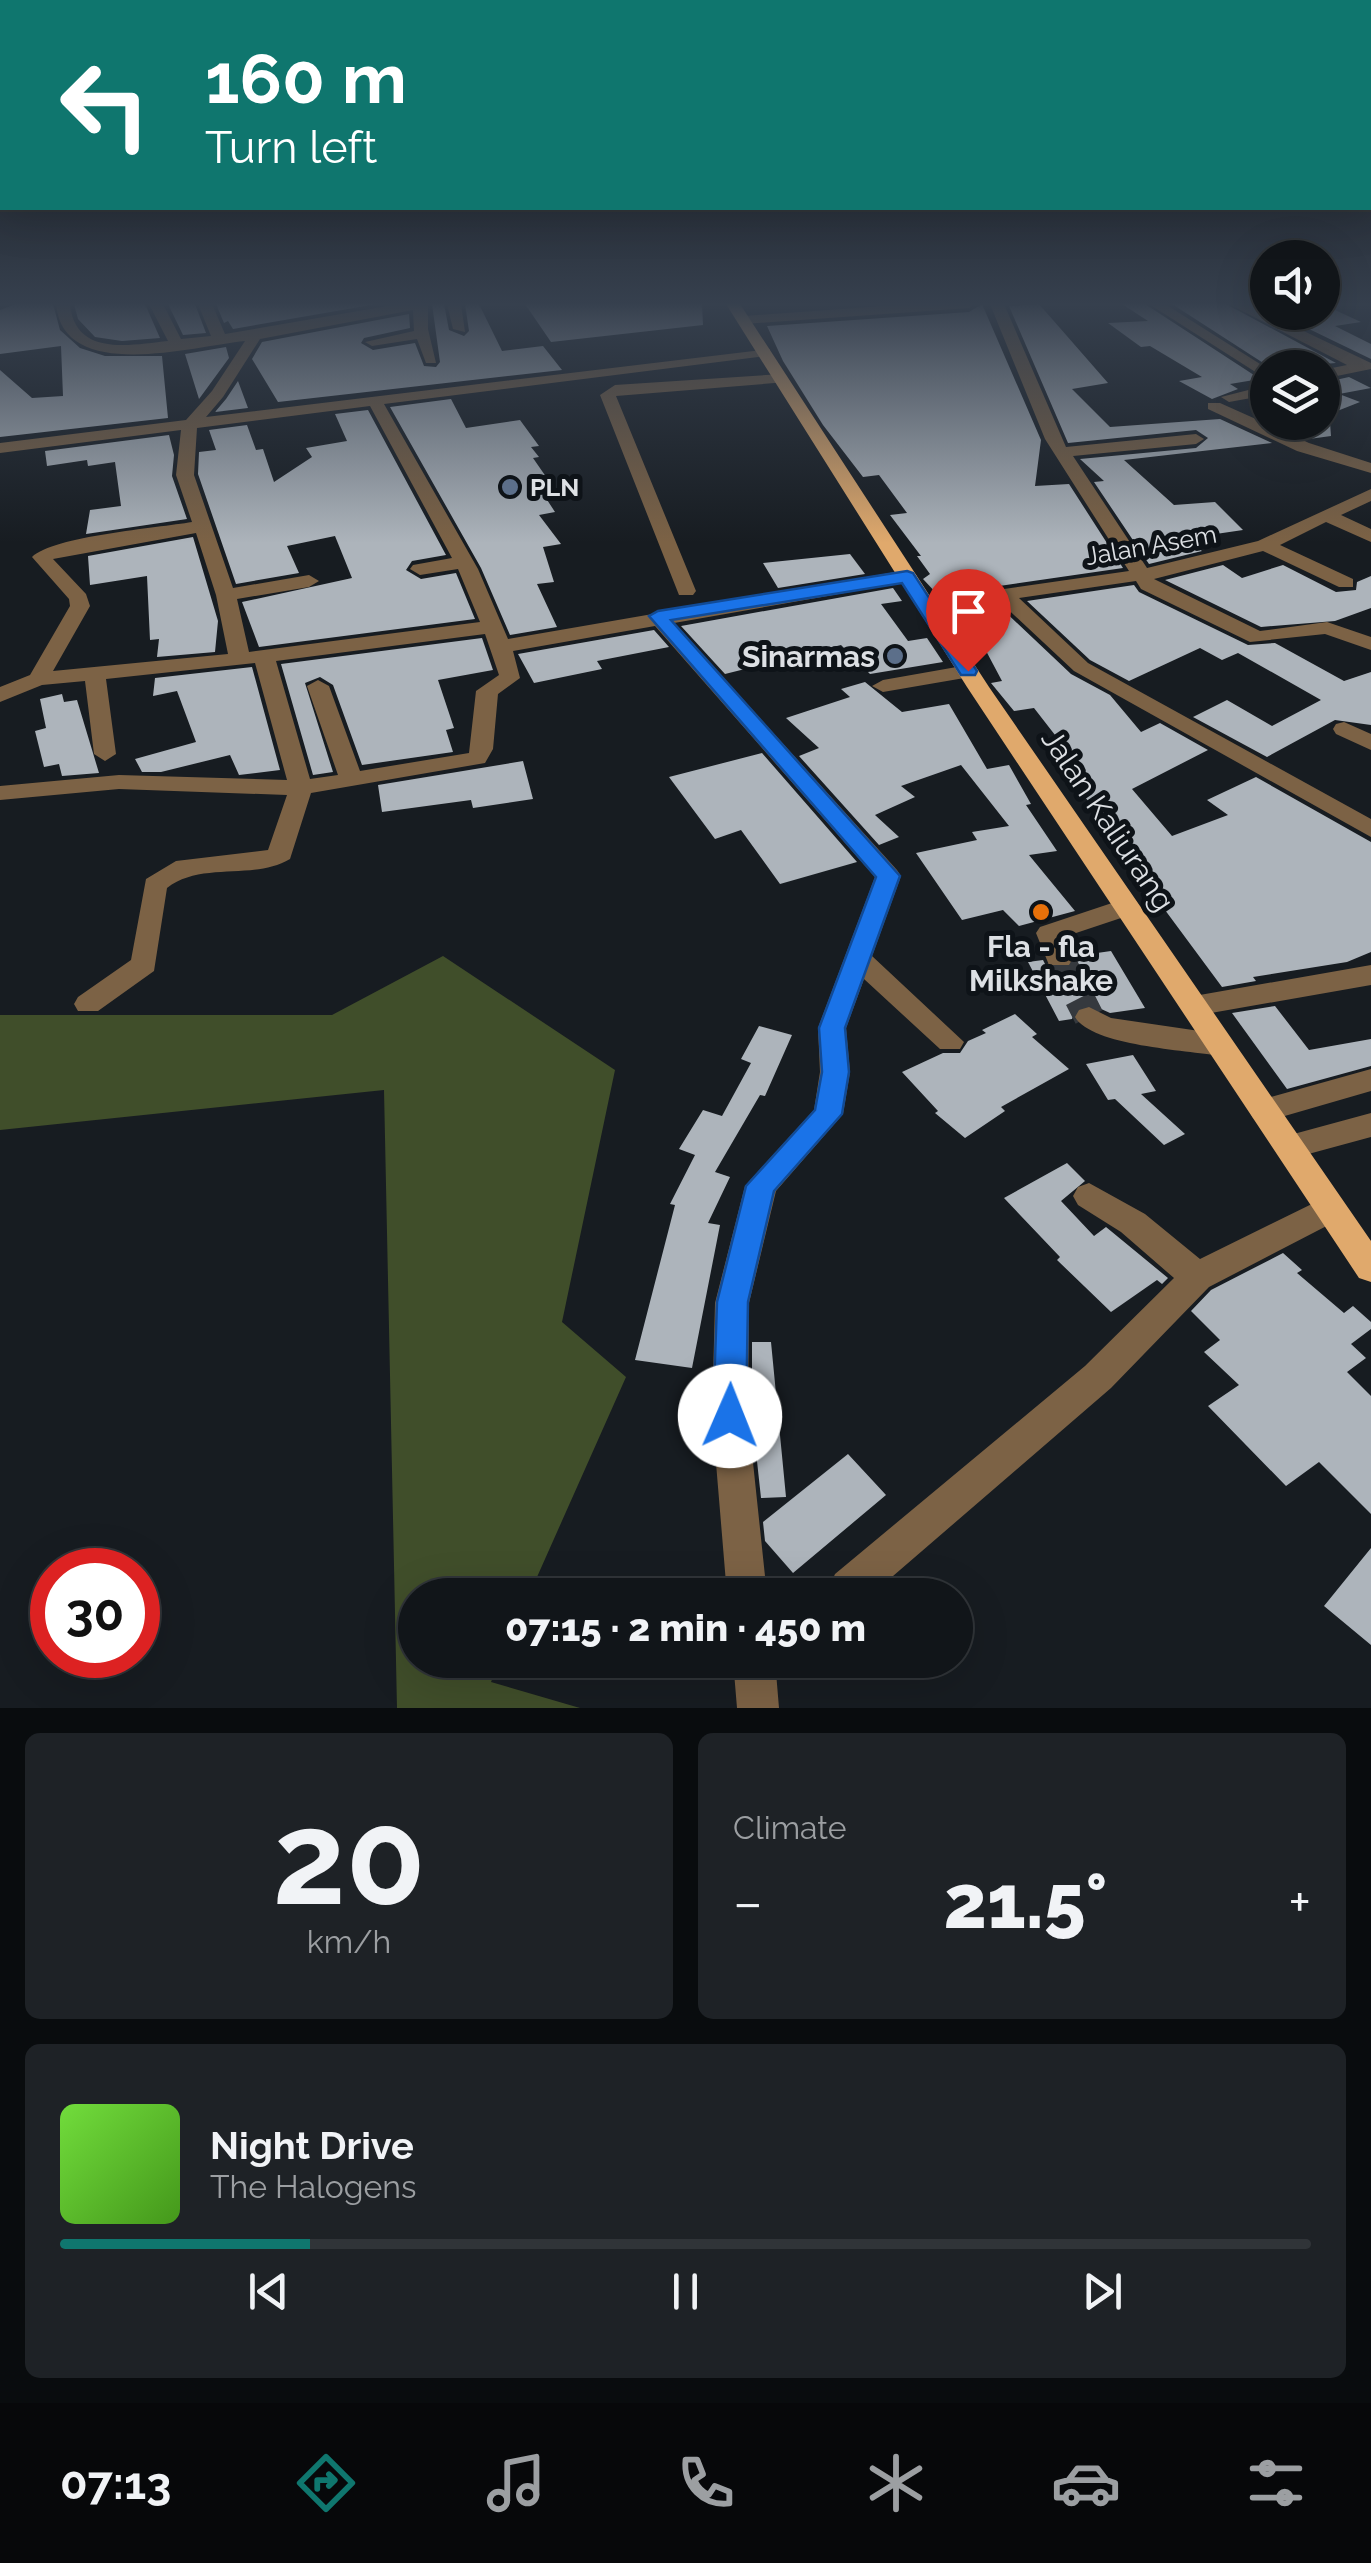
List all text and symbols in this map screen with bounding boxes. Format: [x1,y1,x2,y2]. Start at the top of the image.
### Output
text: 160 m [205,37,407,119]
icon: left [40,40,170,170]
text: Turn left [205,121,377,174]
map controls [1250,240,1340,440]
button: sound [1250,240,1340,330]
button: layers [1250,350,1340,440]
place label: PLN [530,472,579,502]
marker: PLN [499,476,521,498]
street label: Jalan Asem [1083,519,1219,571]
pin [926,569,1011,672]
icon: arrive [941,584,996,639]
place label: Sinarmas [742,639,875,674]
marker: Sinarmas [884,645,906,667]
street label: Jalan Kaliurang [1034,723,1182,917]
marker: Fla - fla Milkshake [1030,901,1052,923]
place label: Fla - fla Milkshake [969,929,1113,998]
position arrow [678,1364,782,1468]
speed limit sign: 30 [30,1548,160,1678]
text: 07:15 · 2 min · 450 m [505,1605,866,1650]
text: 20 [272,1782,426,1934]
text: Climate [733,1809,847,1846]
text: 21.5° [943,1857,1107,1946]
text: − [733,1870,763,1935]
text: + [1288,1870,1311,1935]
text: km/h [307,1923,391,1960]
text: Night Drive [210,2123,414,2168]
text: The Halogens [210,2168,416,2205]
icon: previous [241,2264,296,2319]
icon: pause [658,2264,713,2319]
icon: next [1075,2264,1130,2319]
icon: directions [291,2448,361,2518]
icon: music [481,2448,551,2518]
icon: phone [671,2448,741,2518]
icon: climate [861,2448,931,2518]
icon: car [1051,2448,1121,2518]
icon: filters [1241,2448,1311,2518]
text: 07:13 [60,2457,171,2510]

